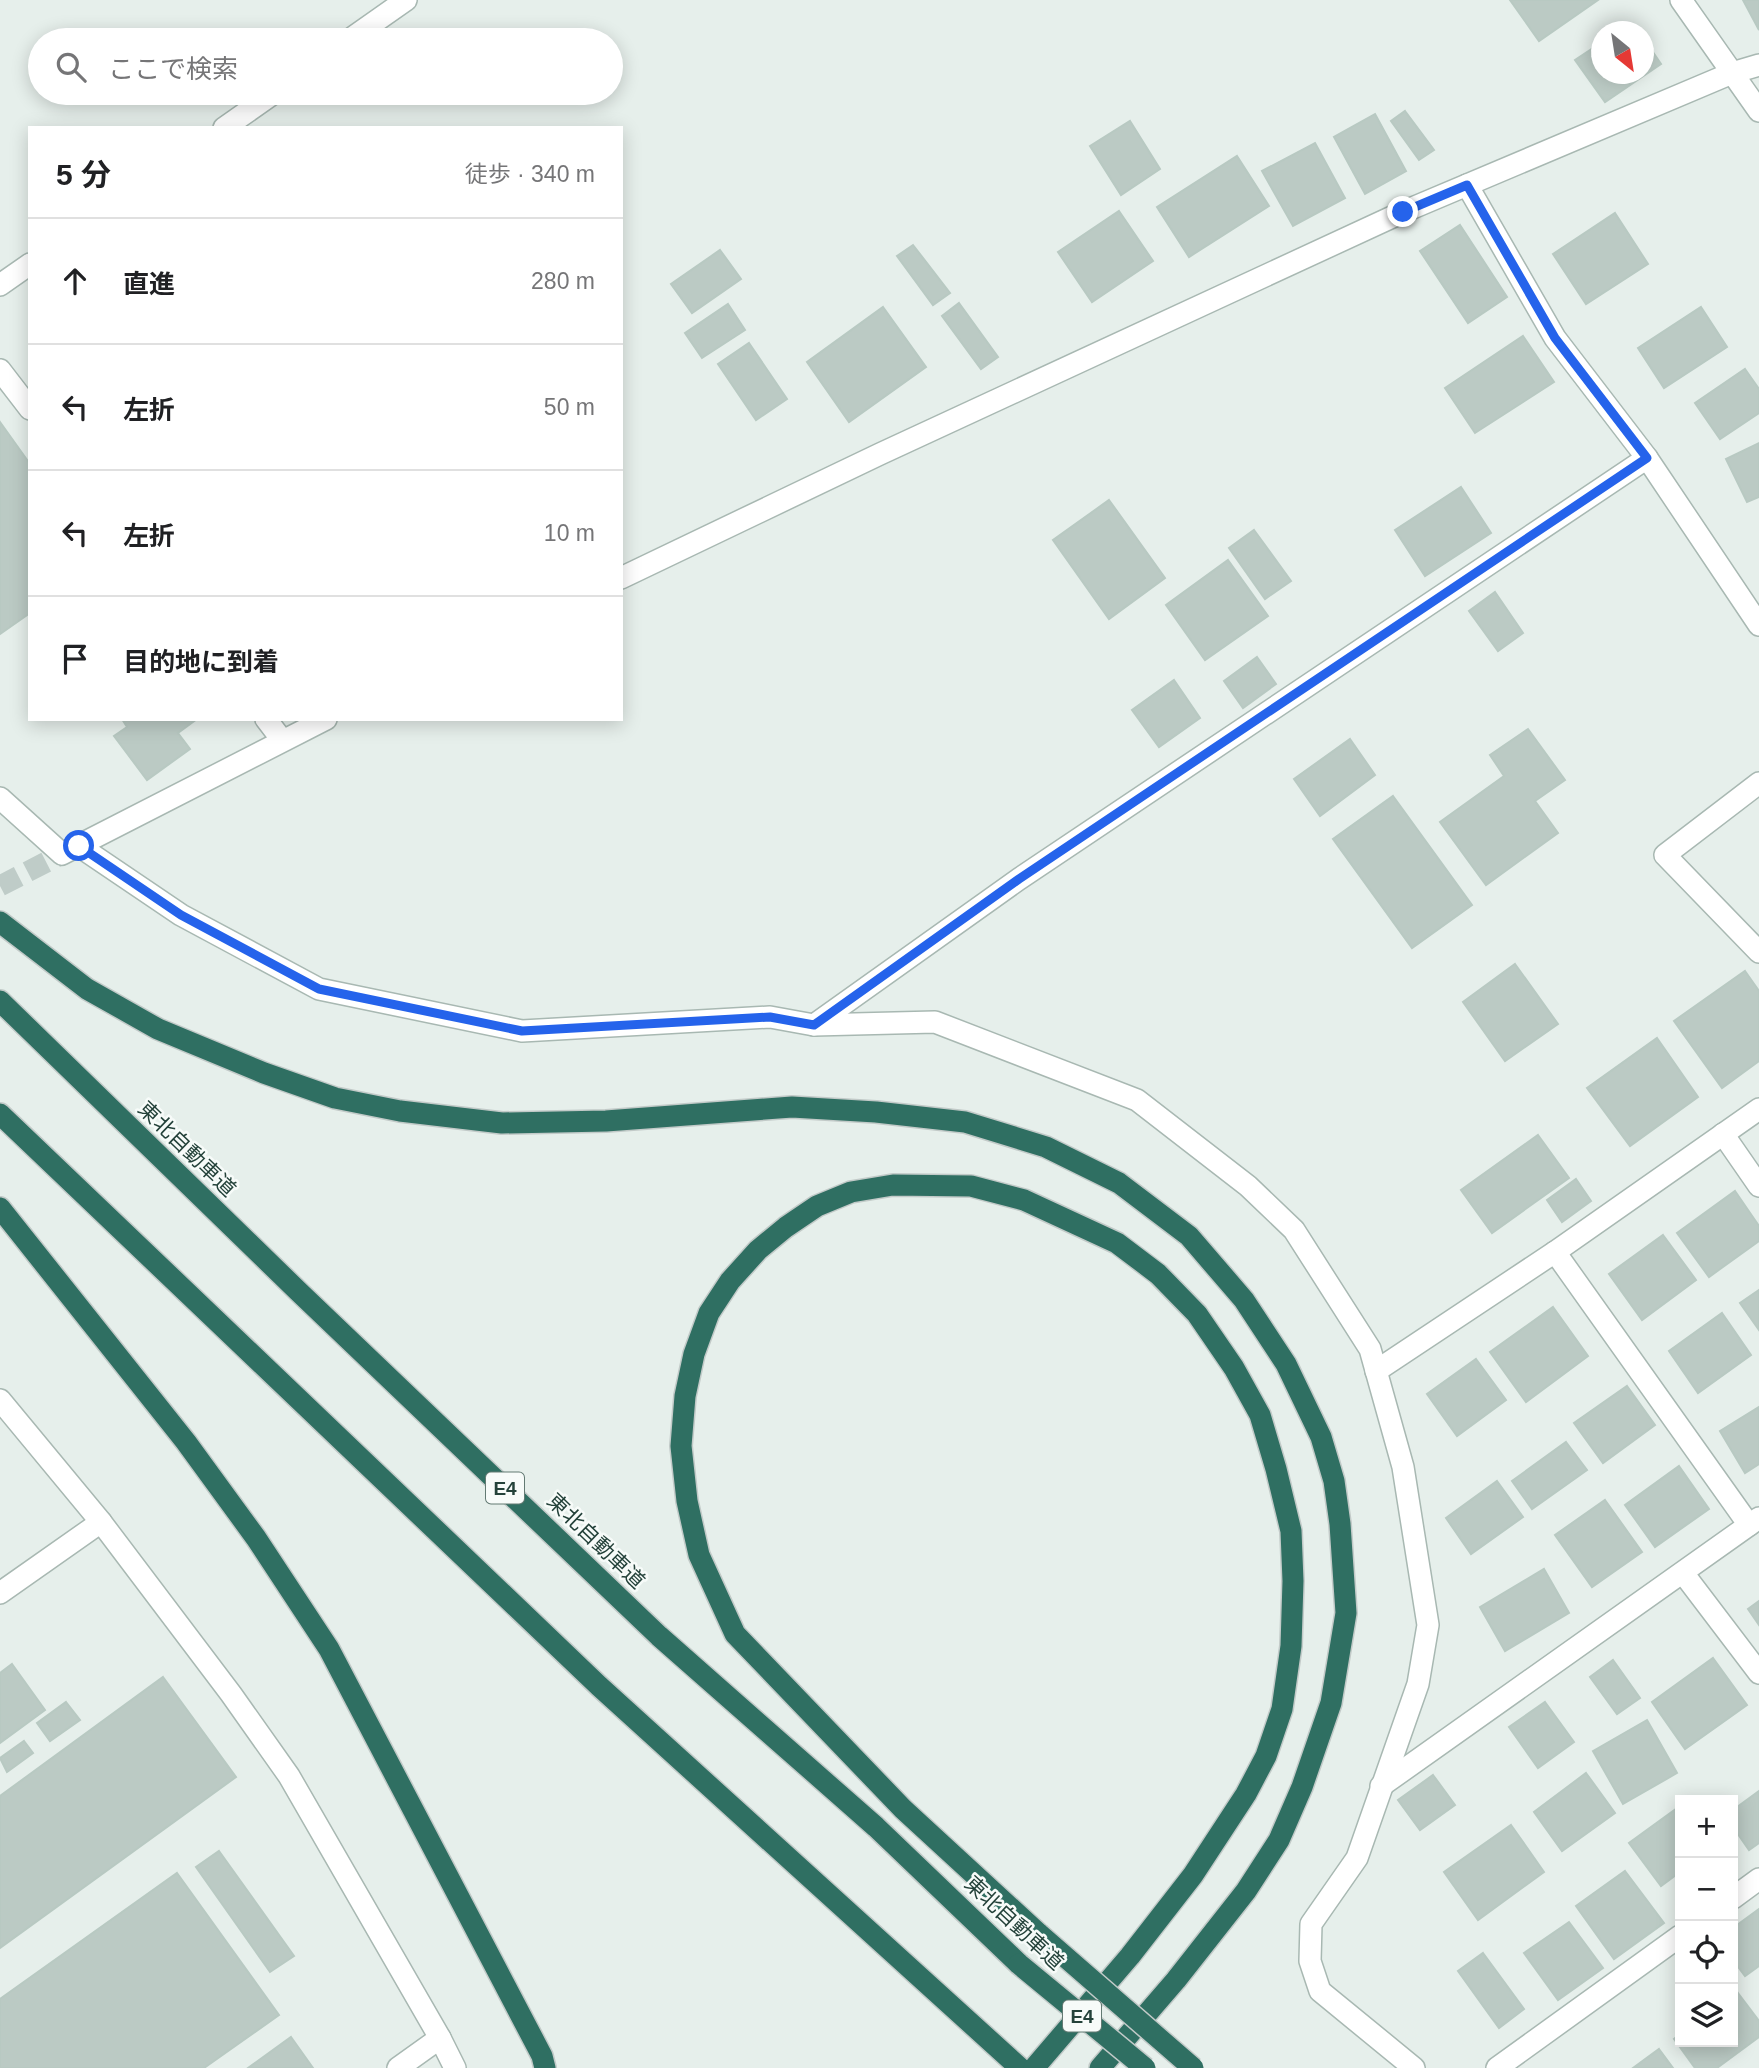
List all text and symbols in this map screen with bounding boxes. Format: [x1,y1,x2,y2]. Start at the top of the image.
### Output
north arrow [1591,21,1654,84]
search box [28,28,623,105]
icon: search [52,48,90,86]
text: ここで検索 [108,54,238,84]
text: 5 分 [56,158,111,191]
text: 徒歩 · 340 m [465,161,595,187]
route end [1387,196,1418,227]
icon: ahead [56,262,94,300]
text: 280 m [531,268,595,294]
text: 直進 [123,269,175,299]
icon: left [56,388,94,426]
text: 50 m [544,394,595,420]
text: 左折 [123,395,175,425]
icon: left [56,514,94,552]
text: 10 m [544,520,595,546]
text: 左折 [123,521,175,551]
icon: arrive [56,640,94,678]
text: 目的地に到着 [123,647,279,677]
route start [63,830,94,861]
street label: 東北自動車道 [134,1097,241,1201]
road number: E4 [486,1472,524,1504]
street label: 東北自動車道 [543,1489,650,1593]
map controls [1675,1795,1738,2047]
button: + [1675,1795,1738,1858]
button: − [1675,1858,1738,1921]
street label: 東北自動車道 [960,1871,1068,1974]
button: locate [1675,1921,1738,1984]
button: layers [1675,1984,1738,2047]
road number: E4 [1063,2000,1101,2032]

